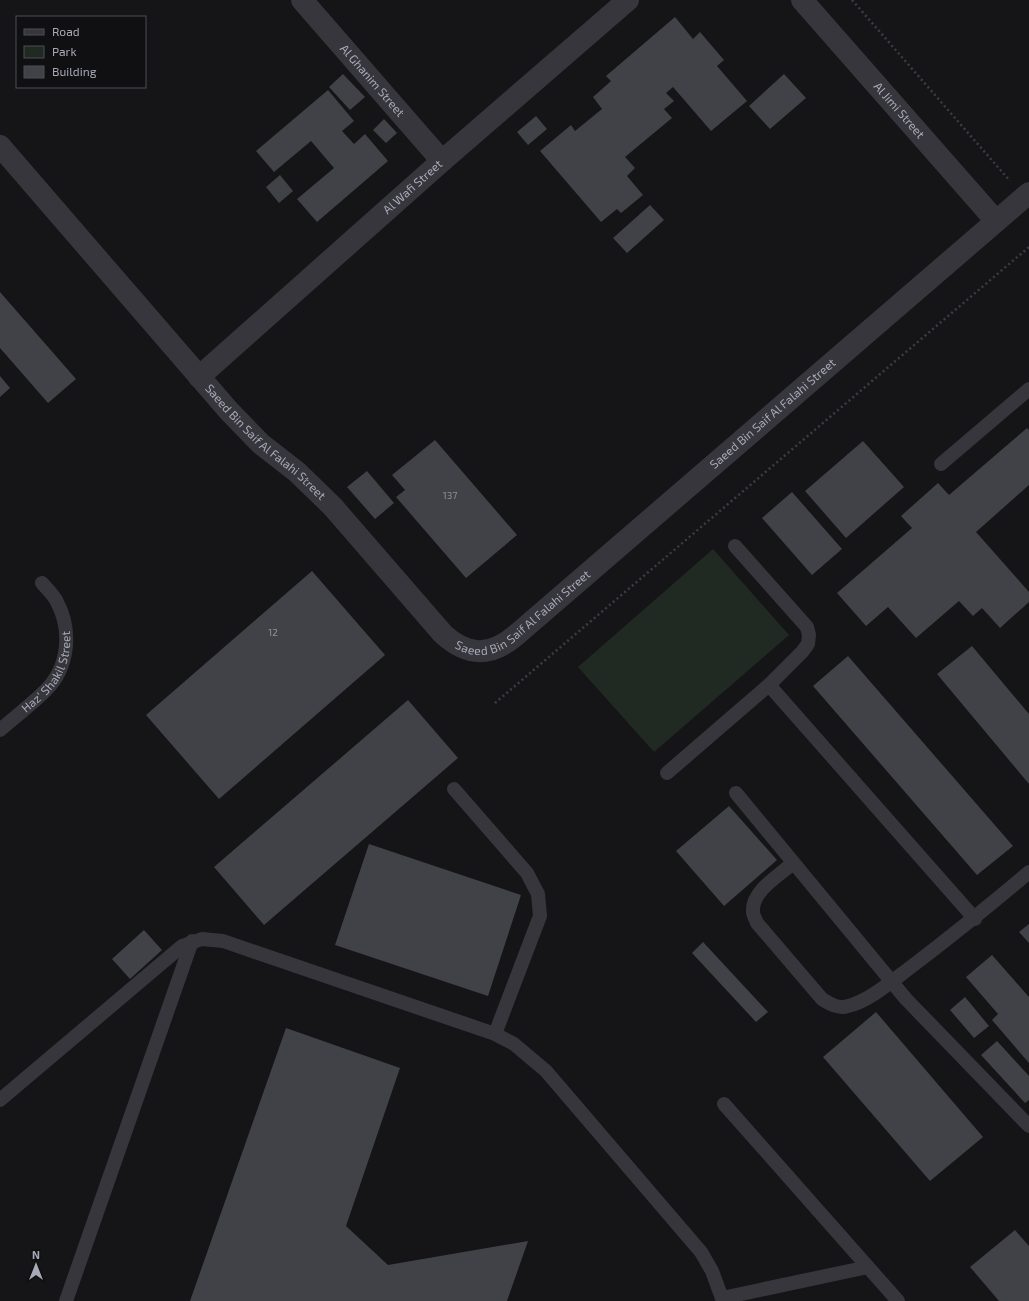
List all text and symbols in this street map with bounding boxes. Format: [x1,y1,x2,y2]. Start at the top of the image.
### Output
legend [16,16,146,88]
text: Road [52,24,80,38]
street label: Al Ghanim Street [338,41,408,119]
text: Park [52,44,77,58]
text: Building [52,64,97,78]
street label: Al Jimi Street [871,79,928,141]
street label: Al Wafi Street [380,156,445,216]
street label: Saeed Bin Saif Al Falahi Street [706,355,838,471]
street label: Saeed Bin Saif Al Falahi Street [203,381,329,502]
house number: 137 [443,489,457,501]
street label: Saeed Bin Saif Al Falahi Street [453,566,593,657]
house number: 12 [268,626,278,638]
street label: Haz' Shakil Street [18,630,72,715]
north arrow [16,1245,56,1285]
text: N [32,1248,40,1261]

